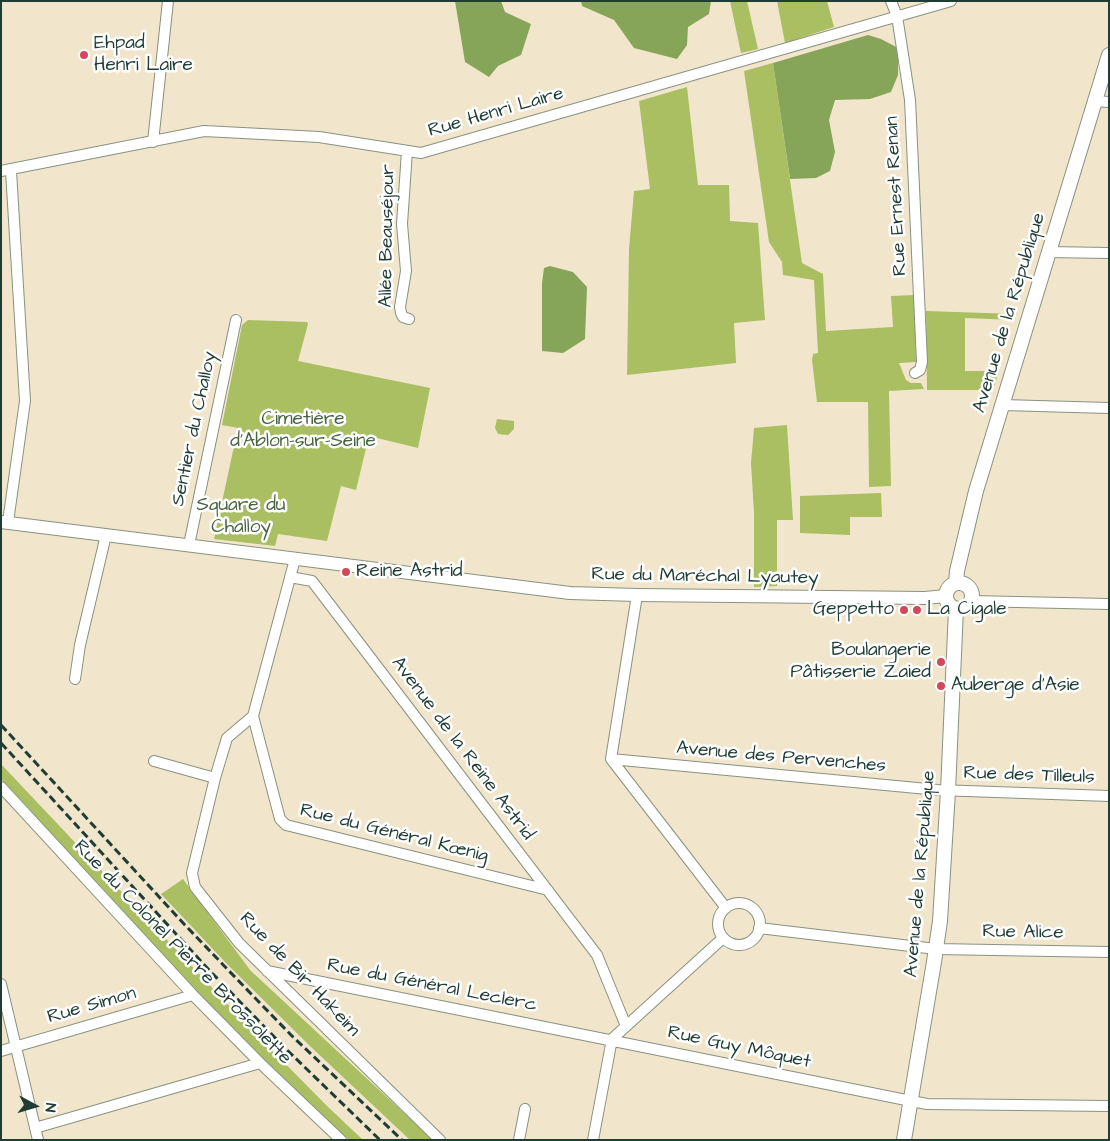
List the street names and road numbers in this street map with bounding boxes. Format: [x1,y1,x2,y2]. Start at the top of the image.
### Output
street label: Rue Henri Laire [426,83,566,143]
street label: Rue Ernest Renan [881,116,913,276]
street label: Allée Beauséjour [375,164,401,308]
street label: Avenue de la République [969,210,1051,416]
street label: Sentier du Challoy [167,350,223,508]
street label: Rue du Maréchal Lyautey [591,564,819,590]
street label: Avenue de la Reine Astrid [386,653,538,845]
street label: Avenue des Pervenches [675,737,887,779]
street label: Rue des Tilleuls [963,762,1095,790]
street label: Avenue de la République [901,770,941,978]
street label: Rue du Général Kœnig [298,800,490,868]
street label: Rue du Colonel Pierre Brossolette [68,836,296,1070]
street label: Rue de Bir Hakeim [234,908,364,1042]
street label: Rue Alice [982,921,1064,945]
street label: Rue du Général Leclerc [325,954,539,1018]
street label: Rue Simon [45,982,139,1030]
street label: Rue Guy Môquet [665,1022,813,1074]

